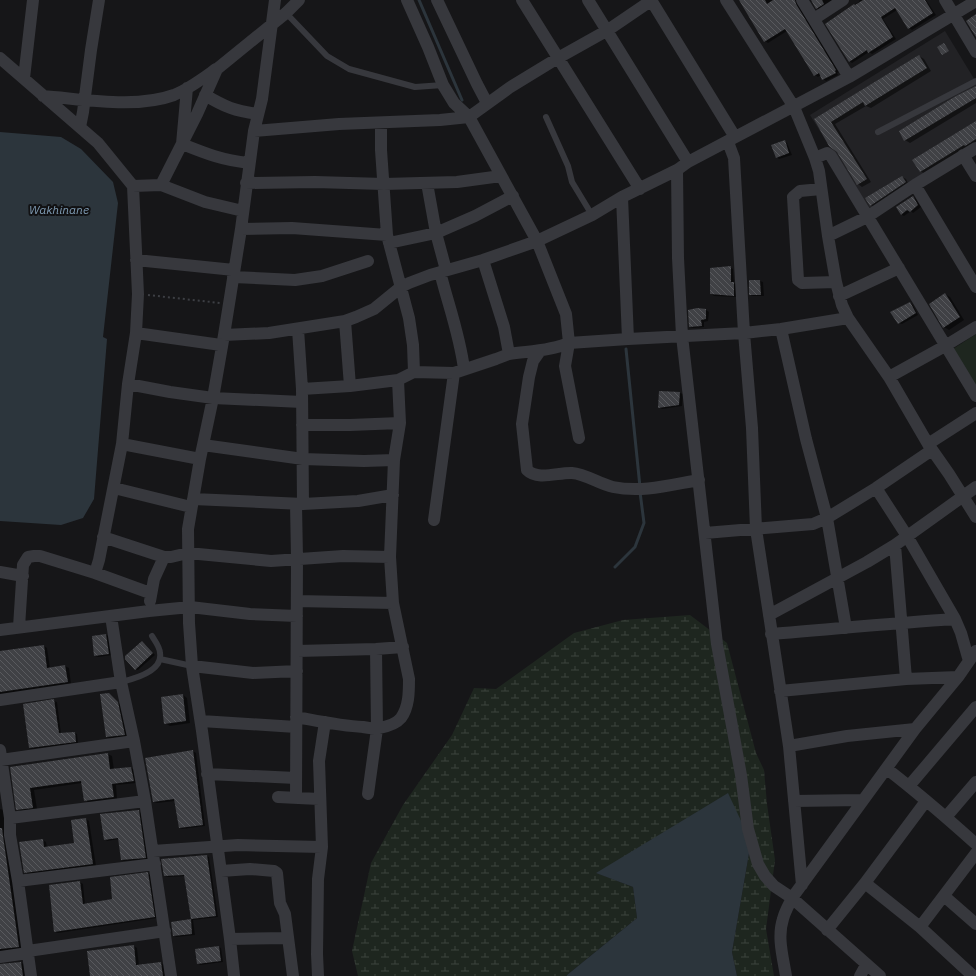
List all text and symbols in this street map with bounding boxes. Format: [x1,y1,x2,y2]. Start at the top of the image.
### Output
water label: Wakhinane [29,202,89,217]

